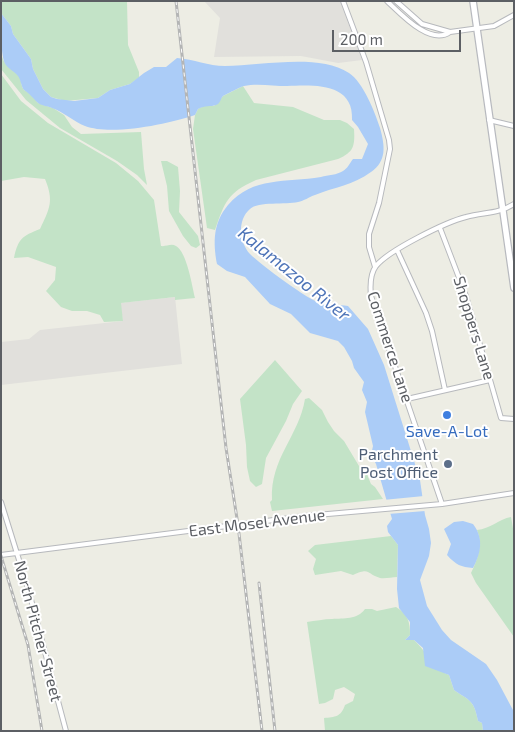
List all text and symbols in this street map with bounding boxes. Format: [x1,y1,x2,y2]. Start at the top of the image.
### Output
scale bar [335,20,464,52]
text: 200 m [340,30,383,48]
water label: Kalamazoo River [234,222,354,326]
street label: Shoppers Lane [449,274,499,382]
street label: Commerce Lane [363,289,417,405]
marker: Save-A-Lot [441,409,453,421]
place label: Save-A-Lot [406,422,488,442]
place label: Parchment Post Office [359,445,438,483]
marker: Parchment Post Office [442,458,454,470]
street label: East Mosel Avenue [188,505,326,541]
street label: North Pitcher Street [10,558,66,704]

